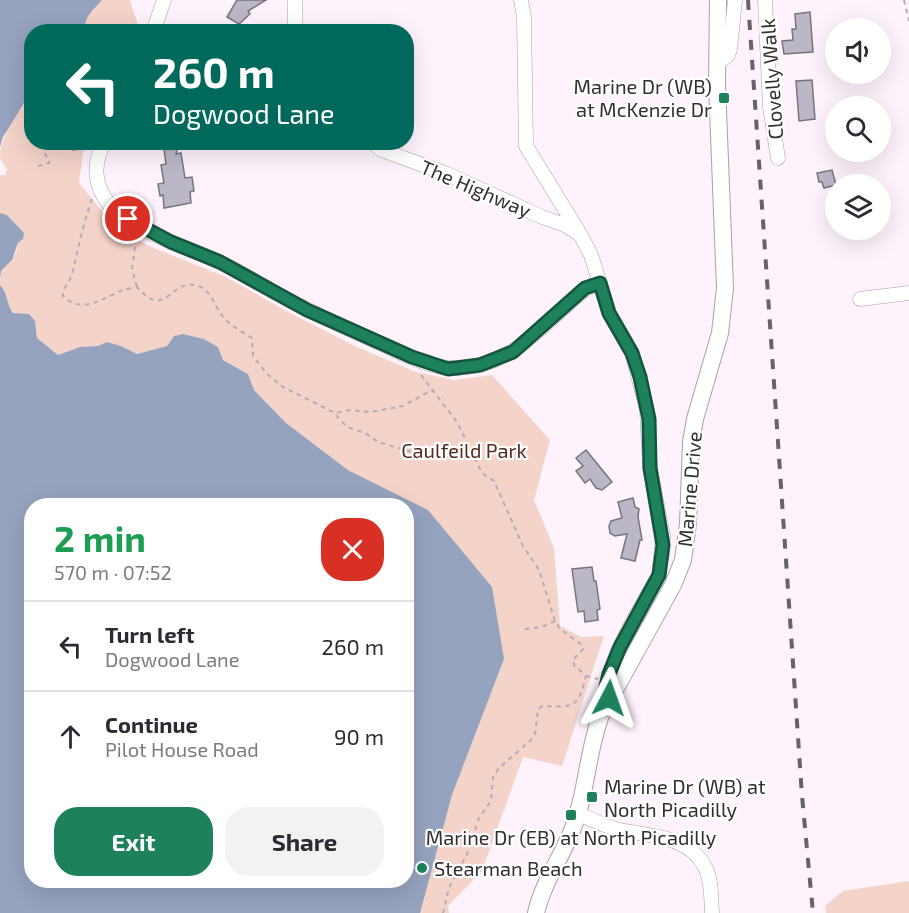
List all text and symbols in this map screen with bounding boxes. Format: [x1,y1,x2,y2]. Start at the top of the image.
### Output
street label: Clovelly Walk [755,18,787,140]
map controls [825,18,891,240]
button: sound [825,18,891,84]
text: 260 m [153,46,275,96]
icon: left [54,48,132,126]
place label: Marine Dr (WB) at McKenzie Dr [573,74,712,121]
marker: Marine Dr (WB) at McKenzie Dr [717,91,731,105]
button: search [825,96,891,162]
text: Dogwood Lane [153,97,335,129]
street label: The Highway [417,154,535,222]
button: layers [825,174,891,240]
pin [102,193,153,244]
icon: arrive [111,202,144,235]
street label: Marine Drive [672,430,706,548]
park label: Caulfeild Park [401,438,527,462]
text: 2 min [54,516,146,559]
button: close [321,518,384,581]
text: 570 m · 07:52 [54,560,172,584]
text: Turn left [105,621,194,647]
icon: left [54,630,87,663]
text: 260 m [322,633,384,659]
text: Dogwood Lane [105,647,239,671]
position arrow [577,666,641,730]
text: Continue [105,711,198,737]
icon: ahead [54,720,87,753]
text: 90 m [334,723,384,749]
text: Pilot House Road [105,737,259,761]
place label: Marine Dr (WB) at North Picadilly [604,774,766,821]
marker: Marine Dr (WB) at North Picadilly [585,790,599,804]
button: Exit [54,807,213,876]
button: Share [225,807,384,876]
marker: Marine Dr (EB) at North Picadilly [564,808,578,822]
place label: Marine Dr (EB) at North Picadilly [426,825,717,849]
place label: Stearman Beach [434,856,583,880]
marker: Stearman Beach [415,861,429,875]

